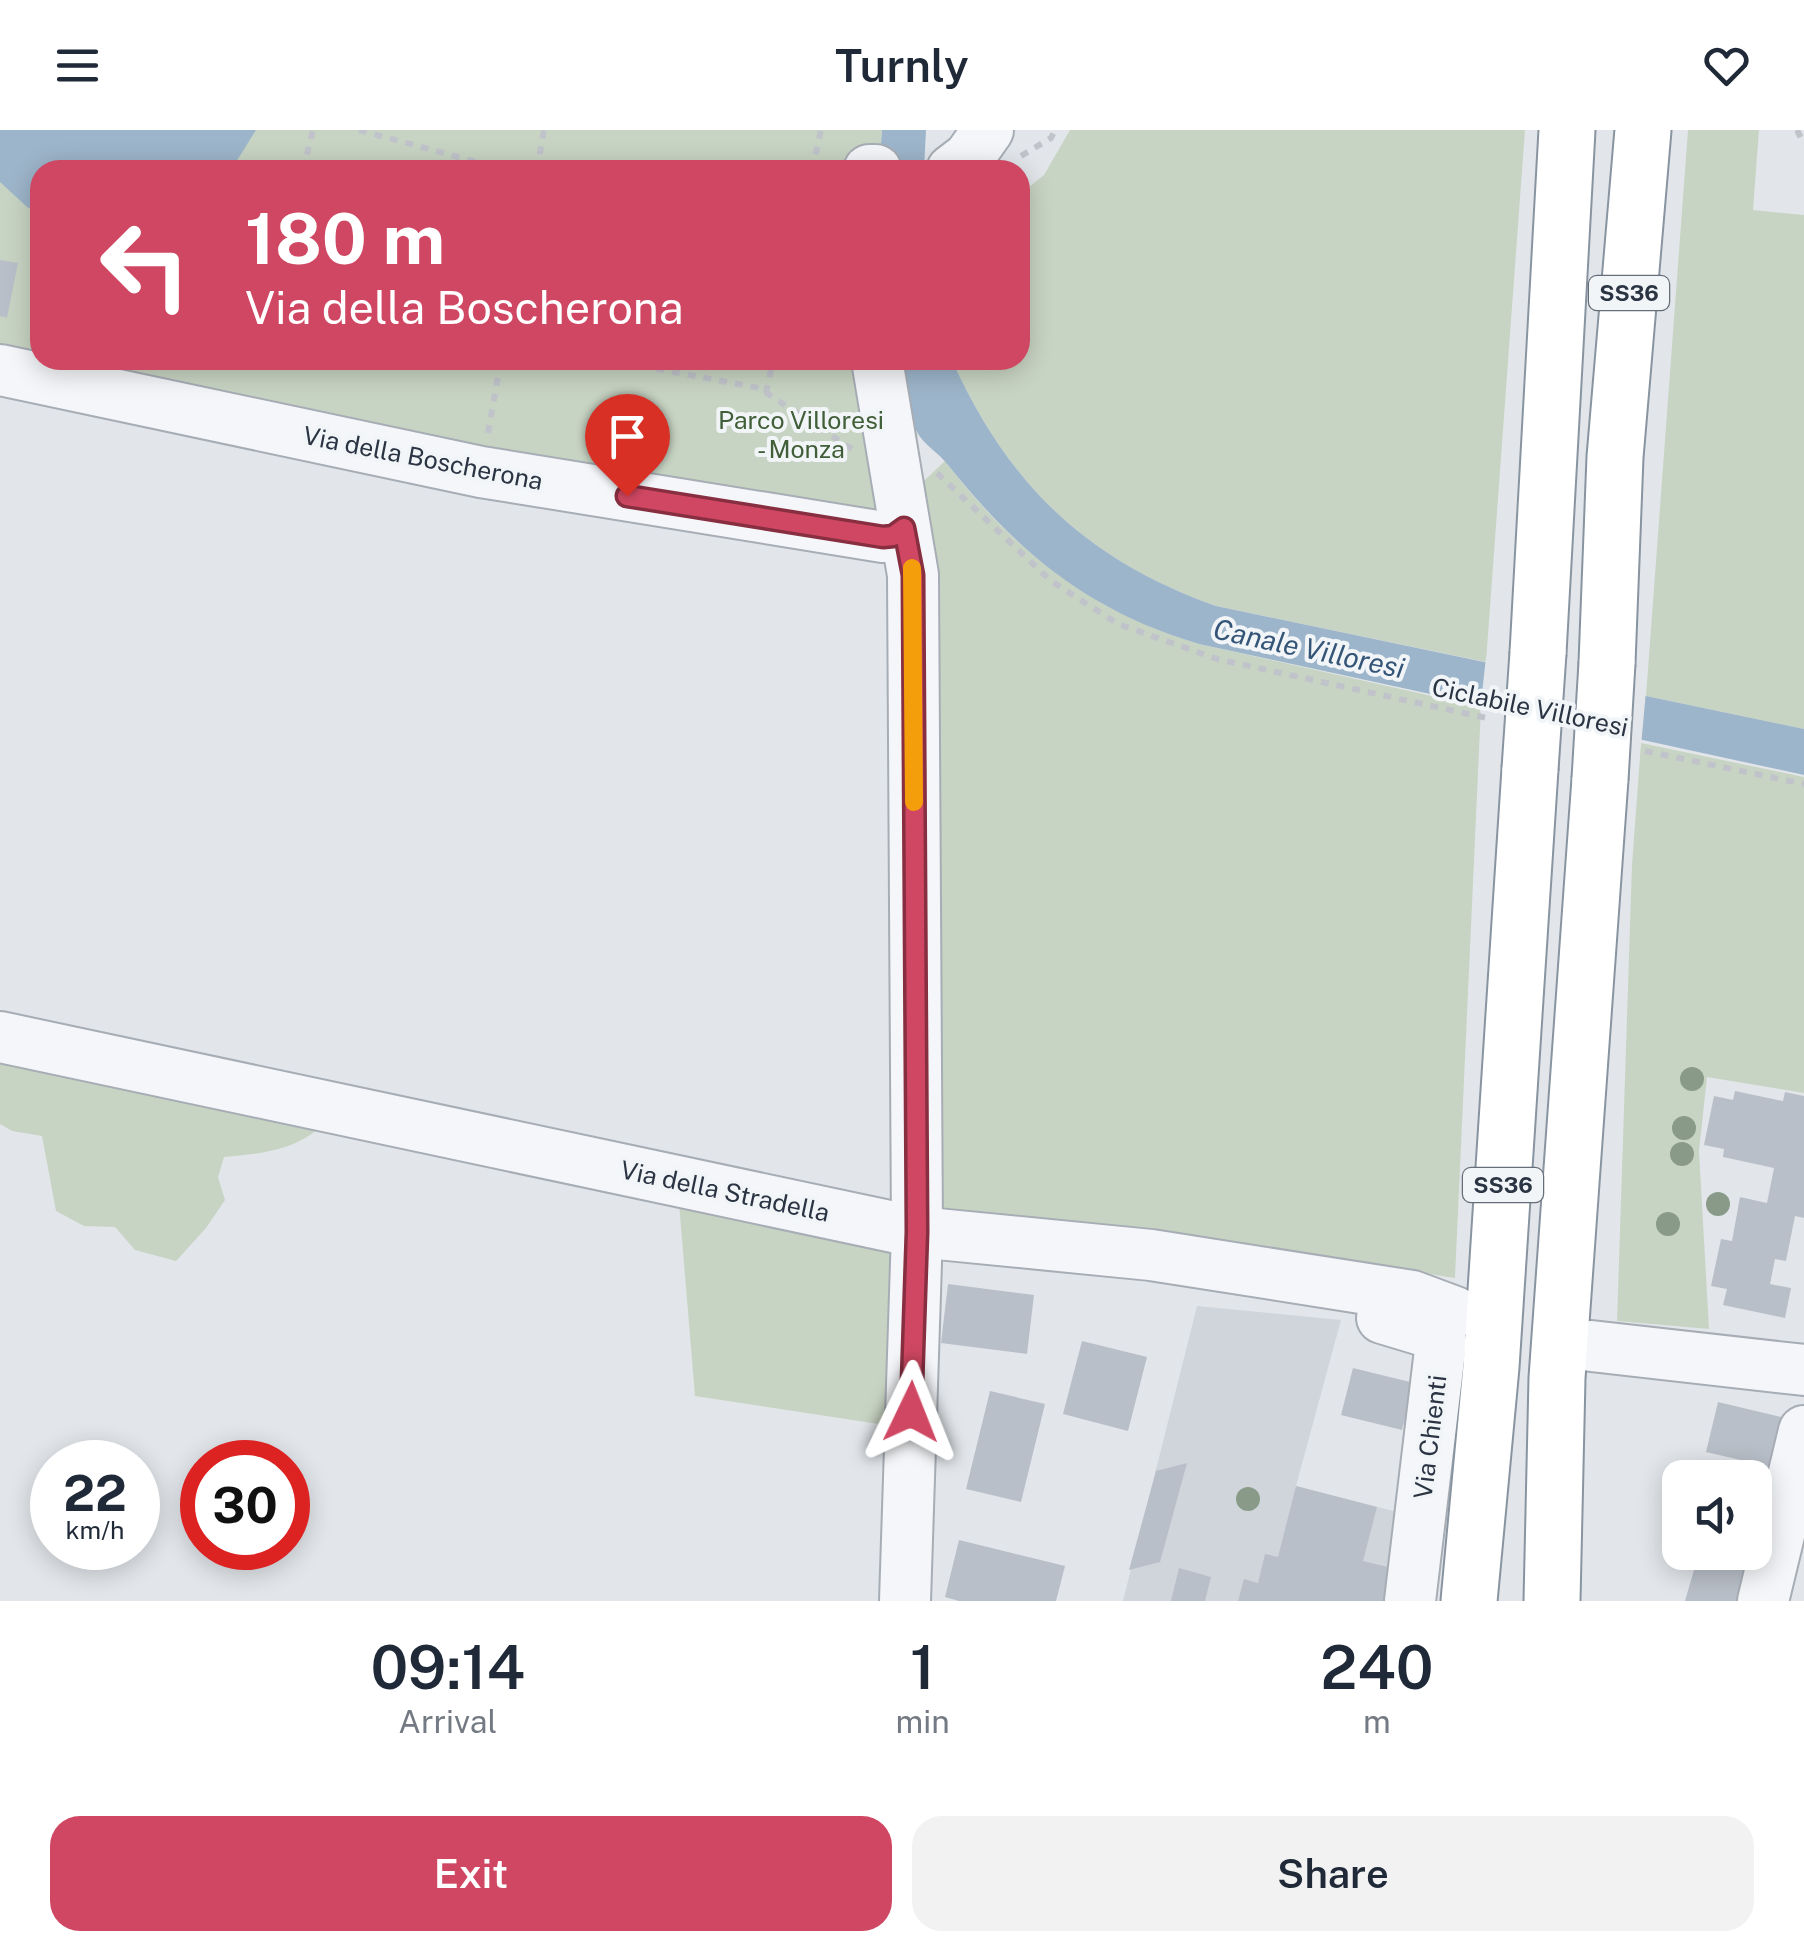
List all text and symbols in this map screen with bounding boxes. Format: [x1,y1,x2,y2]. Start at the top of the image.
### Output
icon: menu [50,38,105,93]
icon: heart [1699,38,1754,93]
text: Turnly [835,39,969,92]
text: 180 m [245,197,445,280]
icon: left [80,200,210,330]
road number: SS36 [1589,276,1669,310]
text: Via della Boscherona [245,281,684,334]
pin [585,394,670,497]
park label: Parco Villoresi - Monza [718,405,884,464]
icon: arrive [600,409,655,464]
street label: Via della Boscherona [301,420,545,496]
water label: Canale Villoresi [1210,612,1408,684]
street label: Ciclabile Villoresi [1429,672,1631,742]
street label: Via della Stradella [618,1154,832,1228]
road number: SS36 [1463,1168,1543,1202]
position arrow [859,1360,963,1464]
street label: Via Chienti [1408,1373,1452,1501]
speed limit sign: 30 [180,1440,310,1570]
map controls [1662,1460,1772,1570]
button: sound [1662,1460,1772,1570]
text: 22 [63,1463,127,1522]
text: km/h [66,1515,124,1545]
text: 09:14 [370,1632,525,1703]
text: 1 [910,1632,935,1703]
text: 240 [1320,1632,1434,1703]
text: Arrival [398,1703,497,1740]
text: min [896,1703,950,1740]
text: m [1363,1703,1391,1740]
button: Exit [50,1816,892,1931]
button: Share [912,1816,1754,1931]

